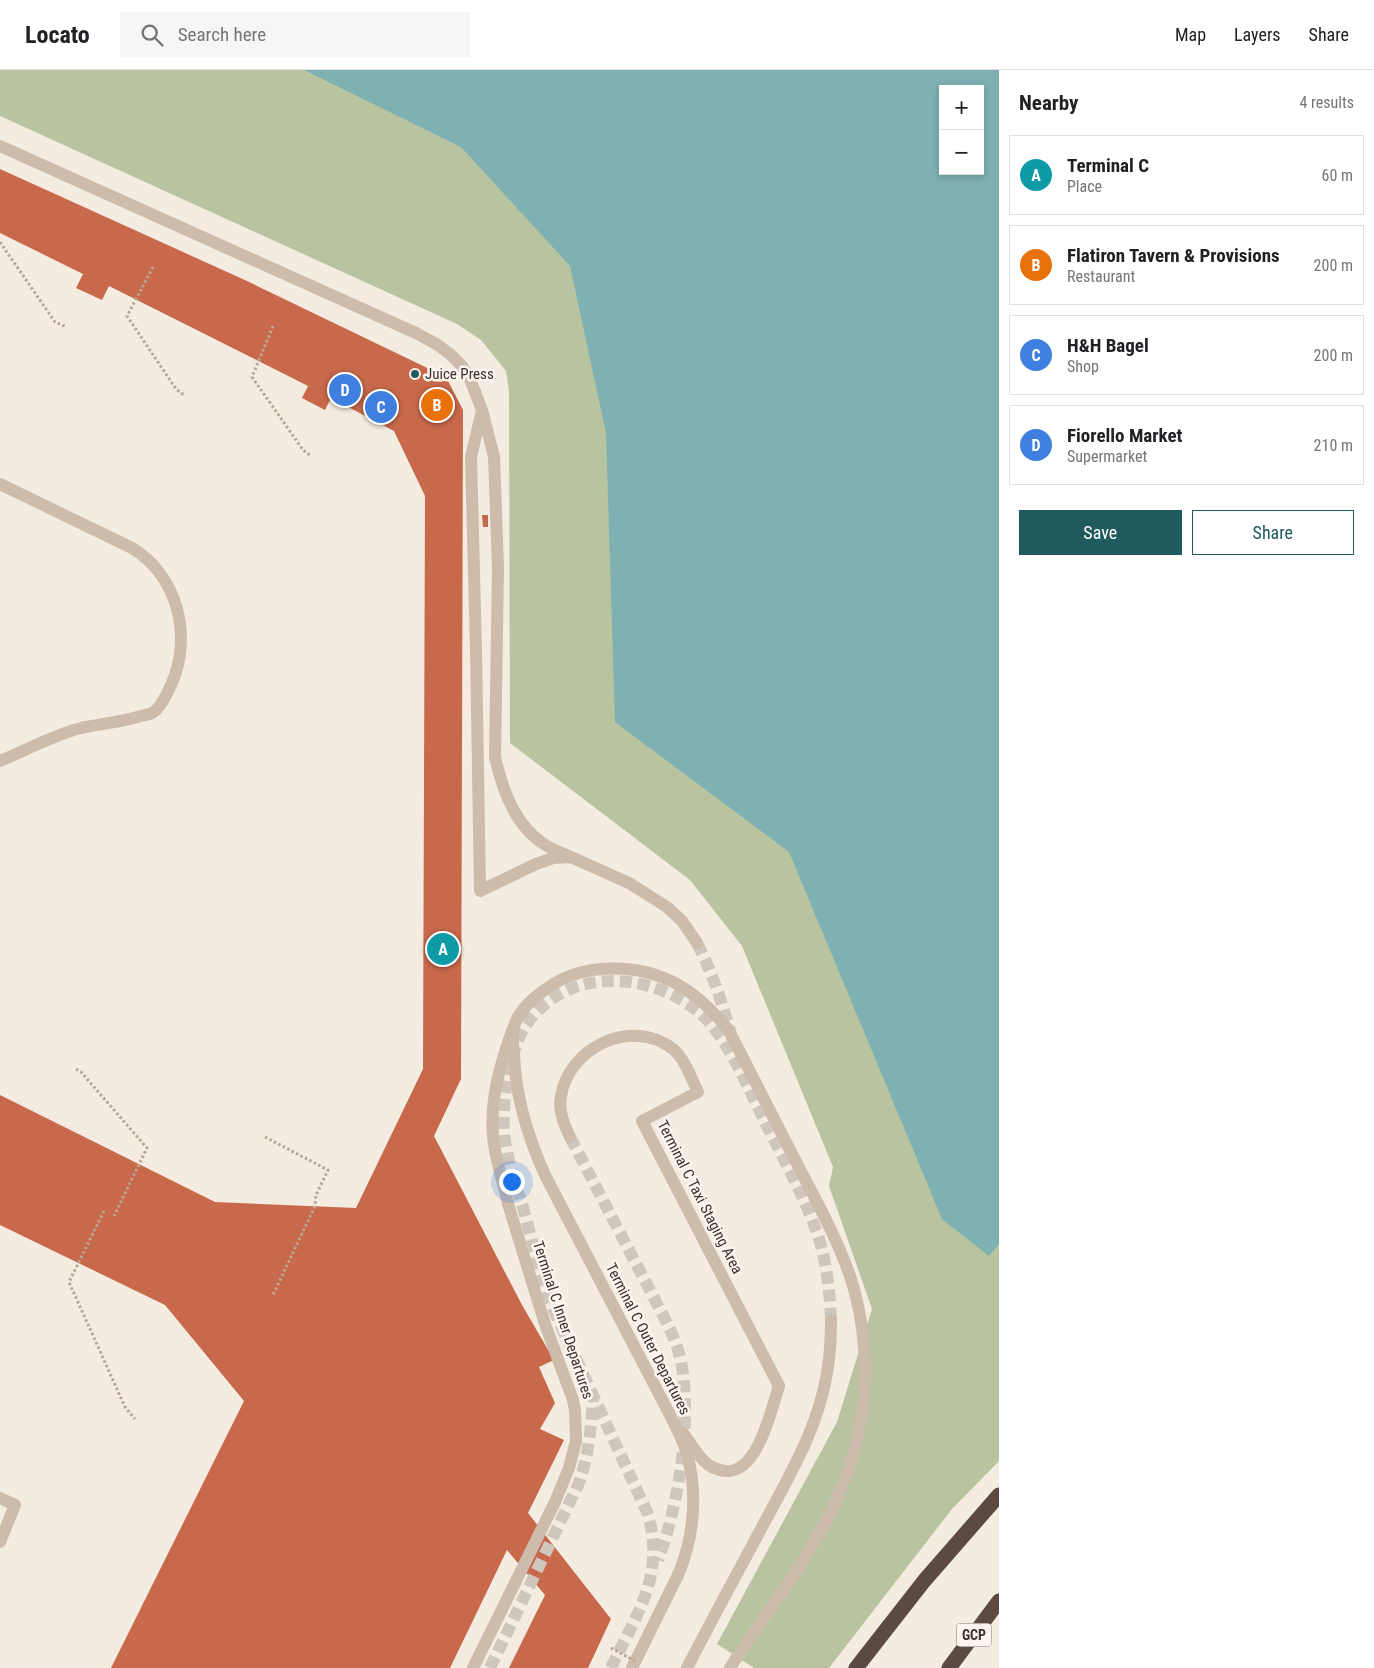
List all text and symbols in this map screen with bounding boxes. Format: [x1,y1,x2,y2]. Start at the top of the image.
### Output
search box [120,12,470,57]
text: Locato [25,21,90,49]
icon: search [138,21,166,49]
text: Search here [178,23,266,46]
text: Map [1175,24,1206,45]
text: Layers [1234,24,1281,45]
text: Share [1309,24,1349,45]
map controls [939,85,984,175]
button: + [939,85,984,130]
text: Nearby [1019,91,1078,115]
text: 4 results [1299,93,1354,112]
button: − [939,130,984,175]
text: Terminal C [1067,154,1149,177]
text: A [1031,166,1041,185]
text: 60 m [1321,166,1353,185]
text: Place [1067,177,1102,196]
text: Flatiron Tavern & Provisions [1067,244,1280,267]
text: B [1032,256,1040,275]
text: 200 m [1314,256,1353,275]
text: Restaurant [1067,267,1135,286]
text: H&H Bagel [1067,334,1149,357]
text: C [1031,346,1041,365]
text: 200 m [1314,346,1353,365]
text: Shop [1067,357,1099,376]
place label: Juice Press [425,365,494,383]
marker: Juice Press [409,368,421,380]
pin: D [329,371,361,409]
pin: B [421,386,453,424]
pin: C [365,388,397,426]
text: Fiorello Market [1067,424,1182,447]
text: D [1031,436,1041,455]
text: 210 m [1314,436,1353,455]
text: Supermarket [1067,447,1147,466]
button: Save [1019,510,1182,555]
button: Share [1192,510,1354,555]
pin: A [427,930,459,968]
street label: Terminal C Taxi Staging Area [653,1117,747,1277]
your location [499,1169,525,1195]
street label: Terminal C Inner Departures [529,1239,597,1401]
street label: Terminal C Outer Departures [602,1260,694,1418]
road number: GCP [956,1624,992,1646]

